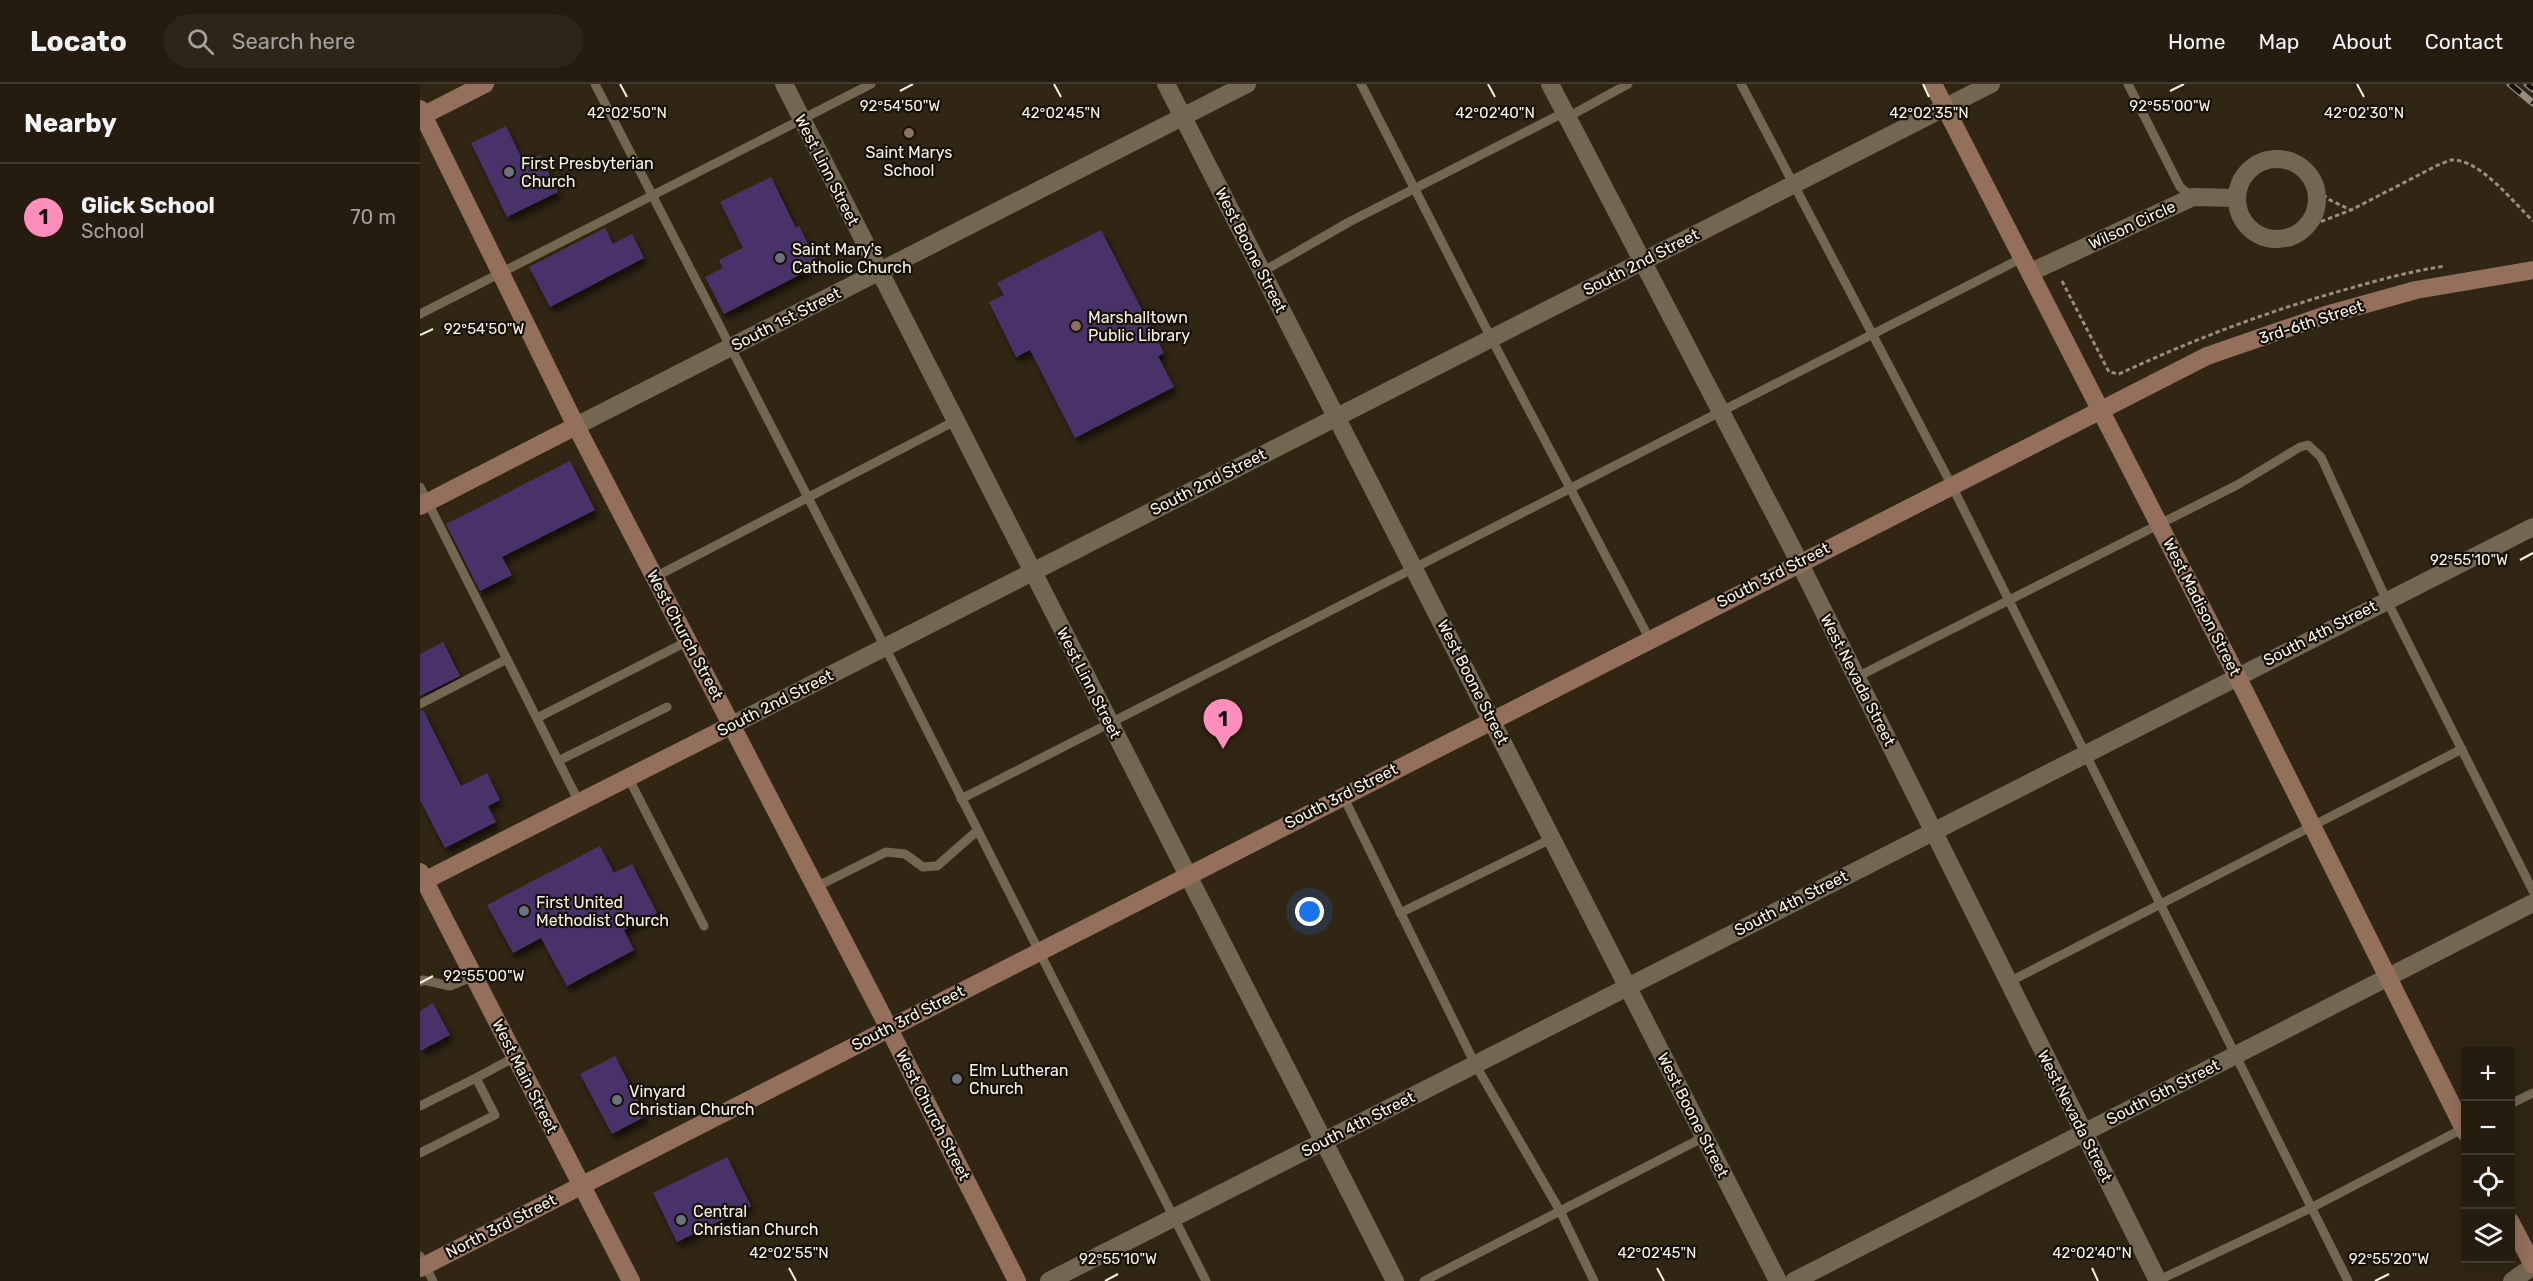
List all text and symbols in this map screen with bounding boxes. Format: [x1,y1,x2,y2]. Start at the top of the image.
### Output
search box [163,14,583,68]
text: Locato [30,25,127,58]
icon: search [184,25,217,58]
text: Search here [232,28,355,55]
text: Home [2168,29,2225,54]
text: Map [2258,29,2299,54]
text: About [2332,29,2392,54]
text: Contact [2425,29,2503,54]
text: 92°54'50"W [860,97,940,115]
text: 92°55'00"W [2129,97,2211,115]
text: 42°02'50"N [587,104,667,122]
text: 42°02'45"N [1021,104,1101,122]
text: 42°02'40"N [1455,104,1535,122]
text: 42°02'35"N [1889,104,1969,122]
text: 42°02'30"N [2324,104,2404,122]
text: Nearby [24,108,117,139]
street label: West Linn Street [791,111,863,229]
marker: Saint Marys School [902,126,916,140]
place label: Saint Marys School [866,143,952,180]
place label: First Presbyterian Church [521,154,654,191]
marker: First Presbyterian Church [502,165,516,179]
street label: West Boone Street [1211,184,1291,316]
text: Glick School [81,192,215,219]
street label: Wilson Circle [2086,197,2178,253]
text: 1 [39,205,48,229]
text: 70 m [350,205,396,229]
text: School [81,219,144,243]
street label: South 2nd Street [1580,225,1702,299]
place label: Saint Mary's Catholic Church [792,240,912,277]
marker: Saint Mary's Catholic Church [773,251,787,265]
street label: South 1st Street [728,283,844,355]
street label: 3rd-6th Street [2256,296,2366,348]
place label: Marshalltown Public Library [1088,308,1190,345]
marker: Marshalltown Public Library [1069,319,1083,333]
text: 92°54'50"W [444,320,524,338]
street label: South 2nd Street [1147,445,1269,519]
street label: West Madison Street [2159,535,2245,679]
street label: South 3rd Street [1713,538,1833,612]
text: 92°55'10"W [2430,551,2508,569]
street label: West Church Street [643,567,727,703]
street label: South 4th Street [2260,596,2380,670]
street label: West Nevada Street [1817,611,1899,749]
street label: West Boone Street [1433,616,1513,748]
street label: West Linn Street [1053,624,1125,742]
street label: South 2nd Street [714,666,836,740]
pin: 1 [1204,700,1242,749]
street label: South 3rd Street [1281,759,1401,833]
street label: South 4th Street [1731,866,1851,940]
place label: First United Methodist Church [536,893,669,930]
your location [1295,897,1324,926]
marker: First United Methodist Church [517,904,531,918]
text: 92°55'00"W [443,967,525,985]
street label: South 3rd Street [848,981,968,1055]
street label: West Main Street [488,1016,562,1136]
street label: West Church Street [892,1046,974,1184]
street label: West Nevada Street [2034,1047,2116,1185]
map controls [2461,1047,2515,1263]
button: + [2461,1047,2515,1101]
street label: West Boone Street [1653,1049,1733,1181]
street label: South 5th Street [2103,1055,2223,1129]
place label: Elm Lutheran Church [969,1061,1069,1098]
marker: Elm Lutheran Church [950,1072,964,1086]
place label: Vinyard Christian Church [629,1082,755,1119]
street label: South 4th Street [1298,1087,1418,1161]
marker: Vinyard Christian Church [610,1093,624,1107]
button: − [2461,1101,2515,1155]
button: locate [2461,1155,2515,1209]
street label: North 3rd Street [443,1190,559,1262]
place label: Central Christian Church [693,1202,819,1239]
button: layers [2461,1209,2515,1263]
marker: Central Christian Church [674,1213,688,1227]
text: 42°02'55"N [749,1244,829,1262]
text: 42°02'45"N [1617,1244,1697,1262]
text: 42°02'40"N [2052,1244,2132,1262]
text: 92°55'10"W [1079,1250,1157,1268]
text: 92°55'20"W [2349,1250,2429,1268]

